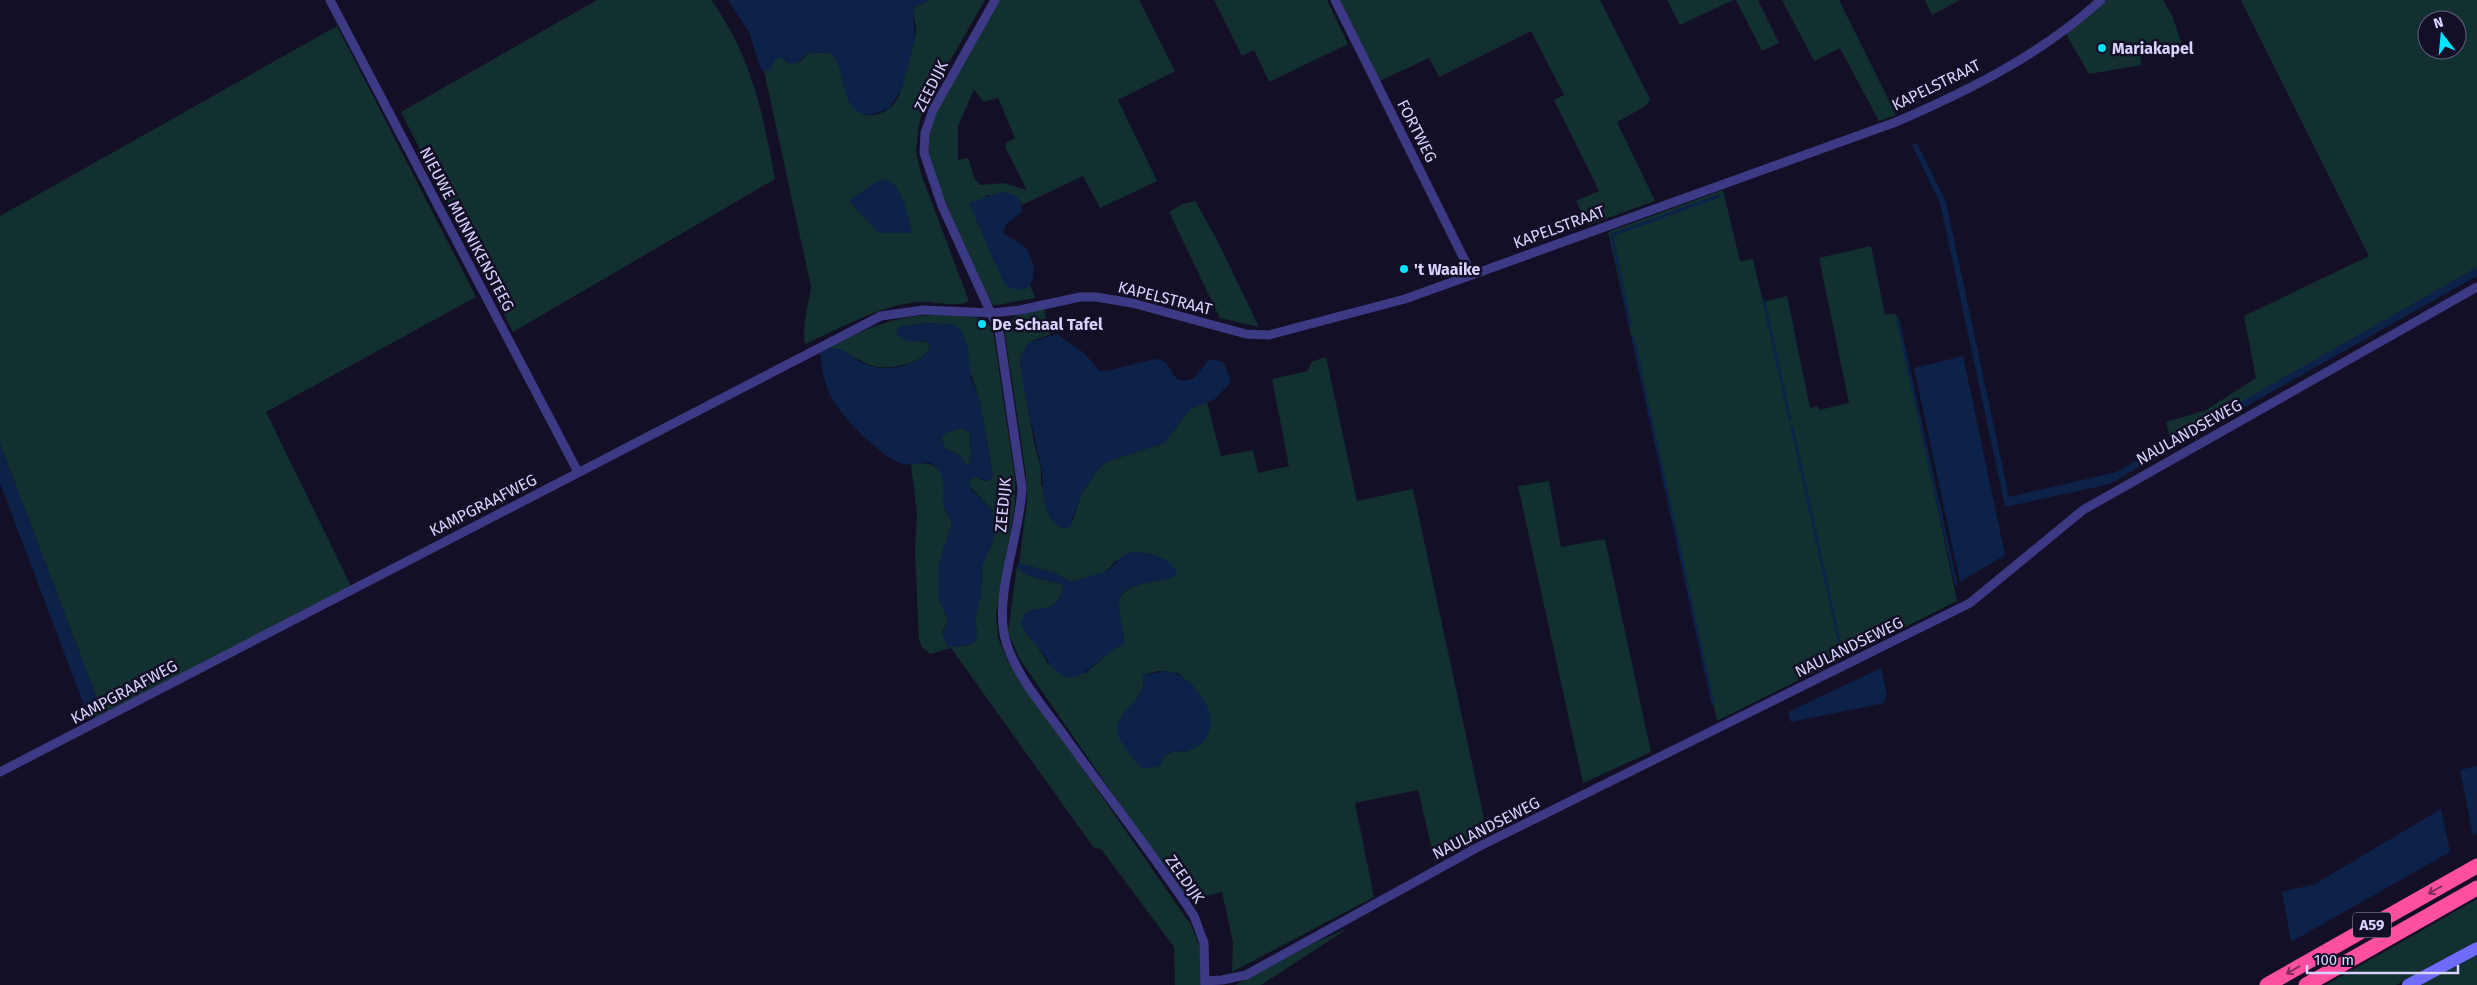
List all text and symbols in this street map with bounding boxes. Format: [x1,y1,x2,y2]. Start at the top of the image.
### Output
north arrow [2417,10,2467,60]
text: N [2432,14,2445,32]
place label: Mariakapel [2112,39,2194,58]
marker: Mariakapel [2096,42,2108,54]
street label: KAPELSTRAAT [1889,55,1984,115]
street label: ZEEDIJK [910,57,952,115]
street label: FORTWEG [1393,96,1441,166]
street label: NIEUWE MUNNIKENSTEEG [416,144,518,314]
street label: KAPELSTRAAT [1510,201,1608,252]
place label: 't Waaike [1414,260,1481,279]
marker: 't Waaike [1398,263,1410,275]
street label: KAPELSTRAAT [1116,277,1215,319]
place label: De Schaal Tafel [992,315,1103,334]
marker: De Schaal Tafel [976,318,988,330]
street label: NAULANDSEWEG [2133,395,2245,469]
street label: KAMPGRAAFWEG [426,470,540,540]
street label: ZEEDIJK [991,476,1015,533]
street label: NAULANDSEWEG [1792,613,1906,681]
street label: KAMPGRAAFWEG [67,656,181,728]
street label: NAULANDSEWEG [1429,793,1543,863]
street label: ZEEDIJK [1161,851,1209,907]
one-way arrow [2428,885,2442,895]
road number: A59 [2353,912,2391,938]
scale bar [2307,942,2458,974]
text: 100 m [2314,951,2354,969]
one-way arrow [2287,966,2301,976]

